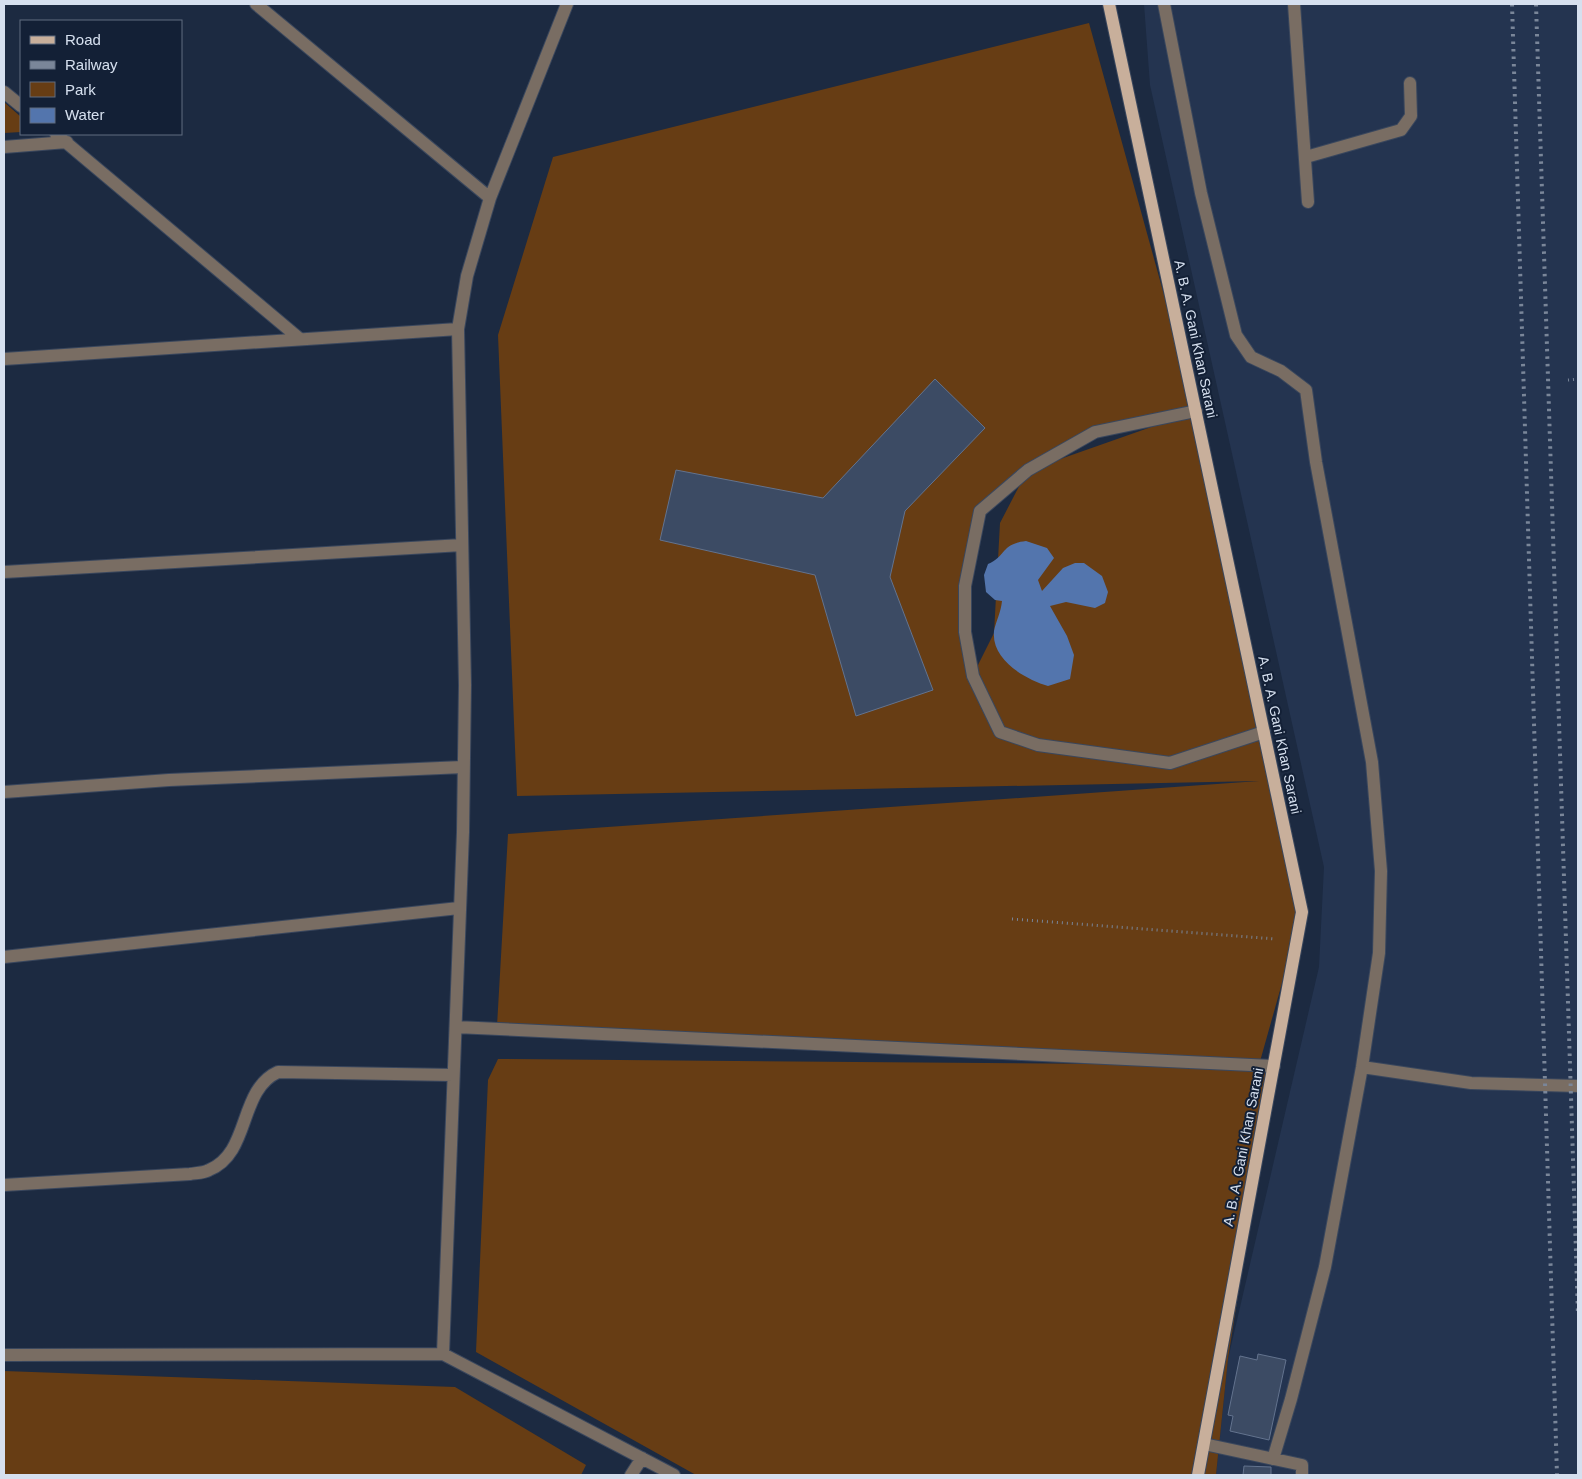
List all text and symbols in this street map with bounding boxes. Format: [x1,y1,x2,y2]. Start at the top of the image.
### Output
legend [20,20,182,135]
text: Road [65,31,101,48]
text: Railway [65,56,118,73]
text: Park [65,81,96,98]
text: Water [65,106,104,123]
street label: A. B. A. Gani Khan Sarani [1171,259,1221,419]
street label: A. B. A. Gani Khan Sarani [1255,655,1305,815]
street label: A. B. A. Gani Khan Sarani [1220,1066,1266,1228]

